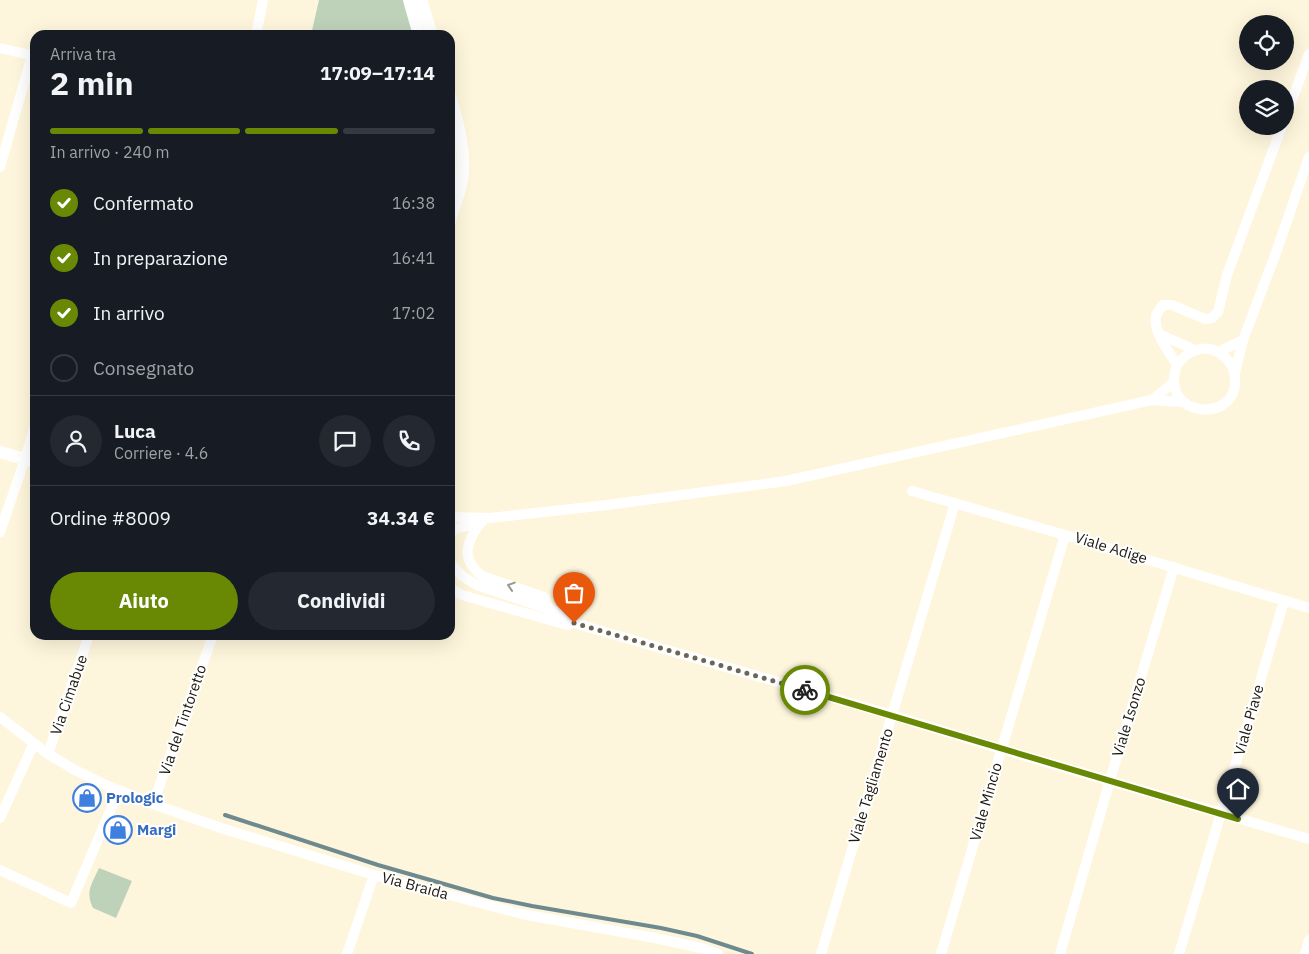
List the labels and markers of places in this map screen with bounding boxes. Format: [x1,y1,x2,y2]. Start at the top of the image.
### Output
pin [553,572,595,623]
pin [1217,768,1259,819]
shop icon: Prologic [72,783,102,813]
place label: Prologic [106,788,164,807]
shop icon: Margi [103,815,133,845]
place label: Margi [137,820,176,839]

